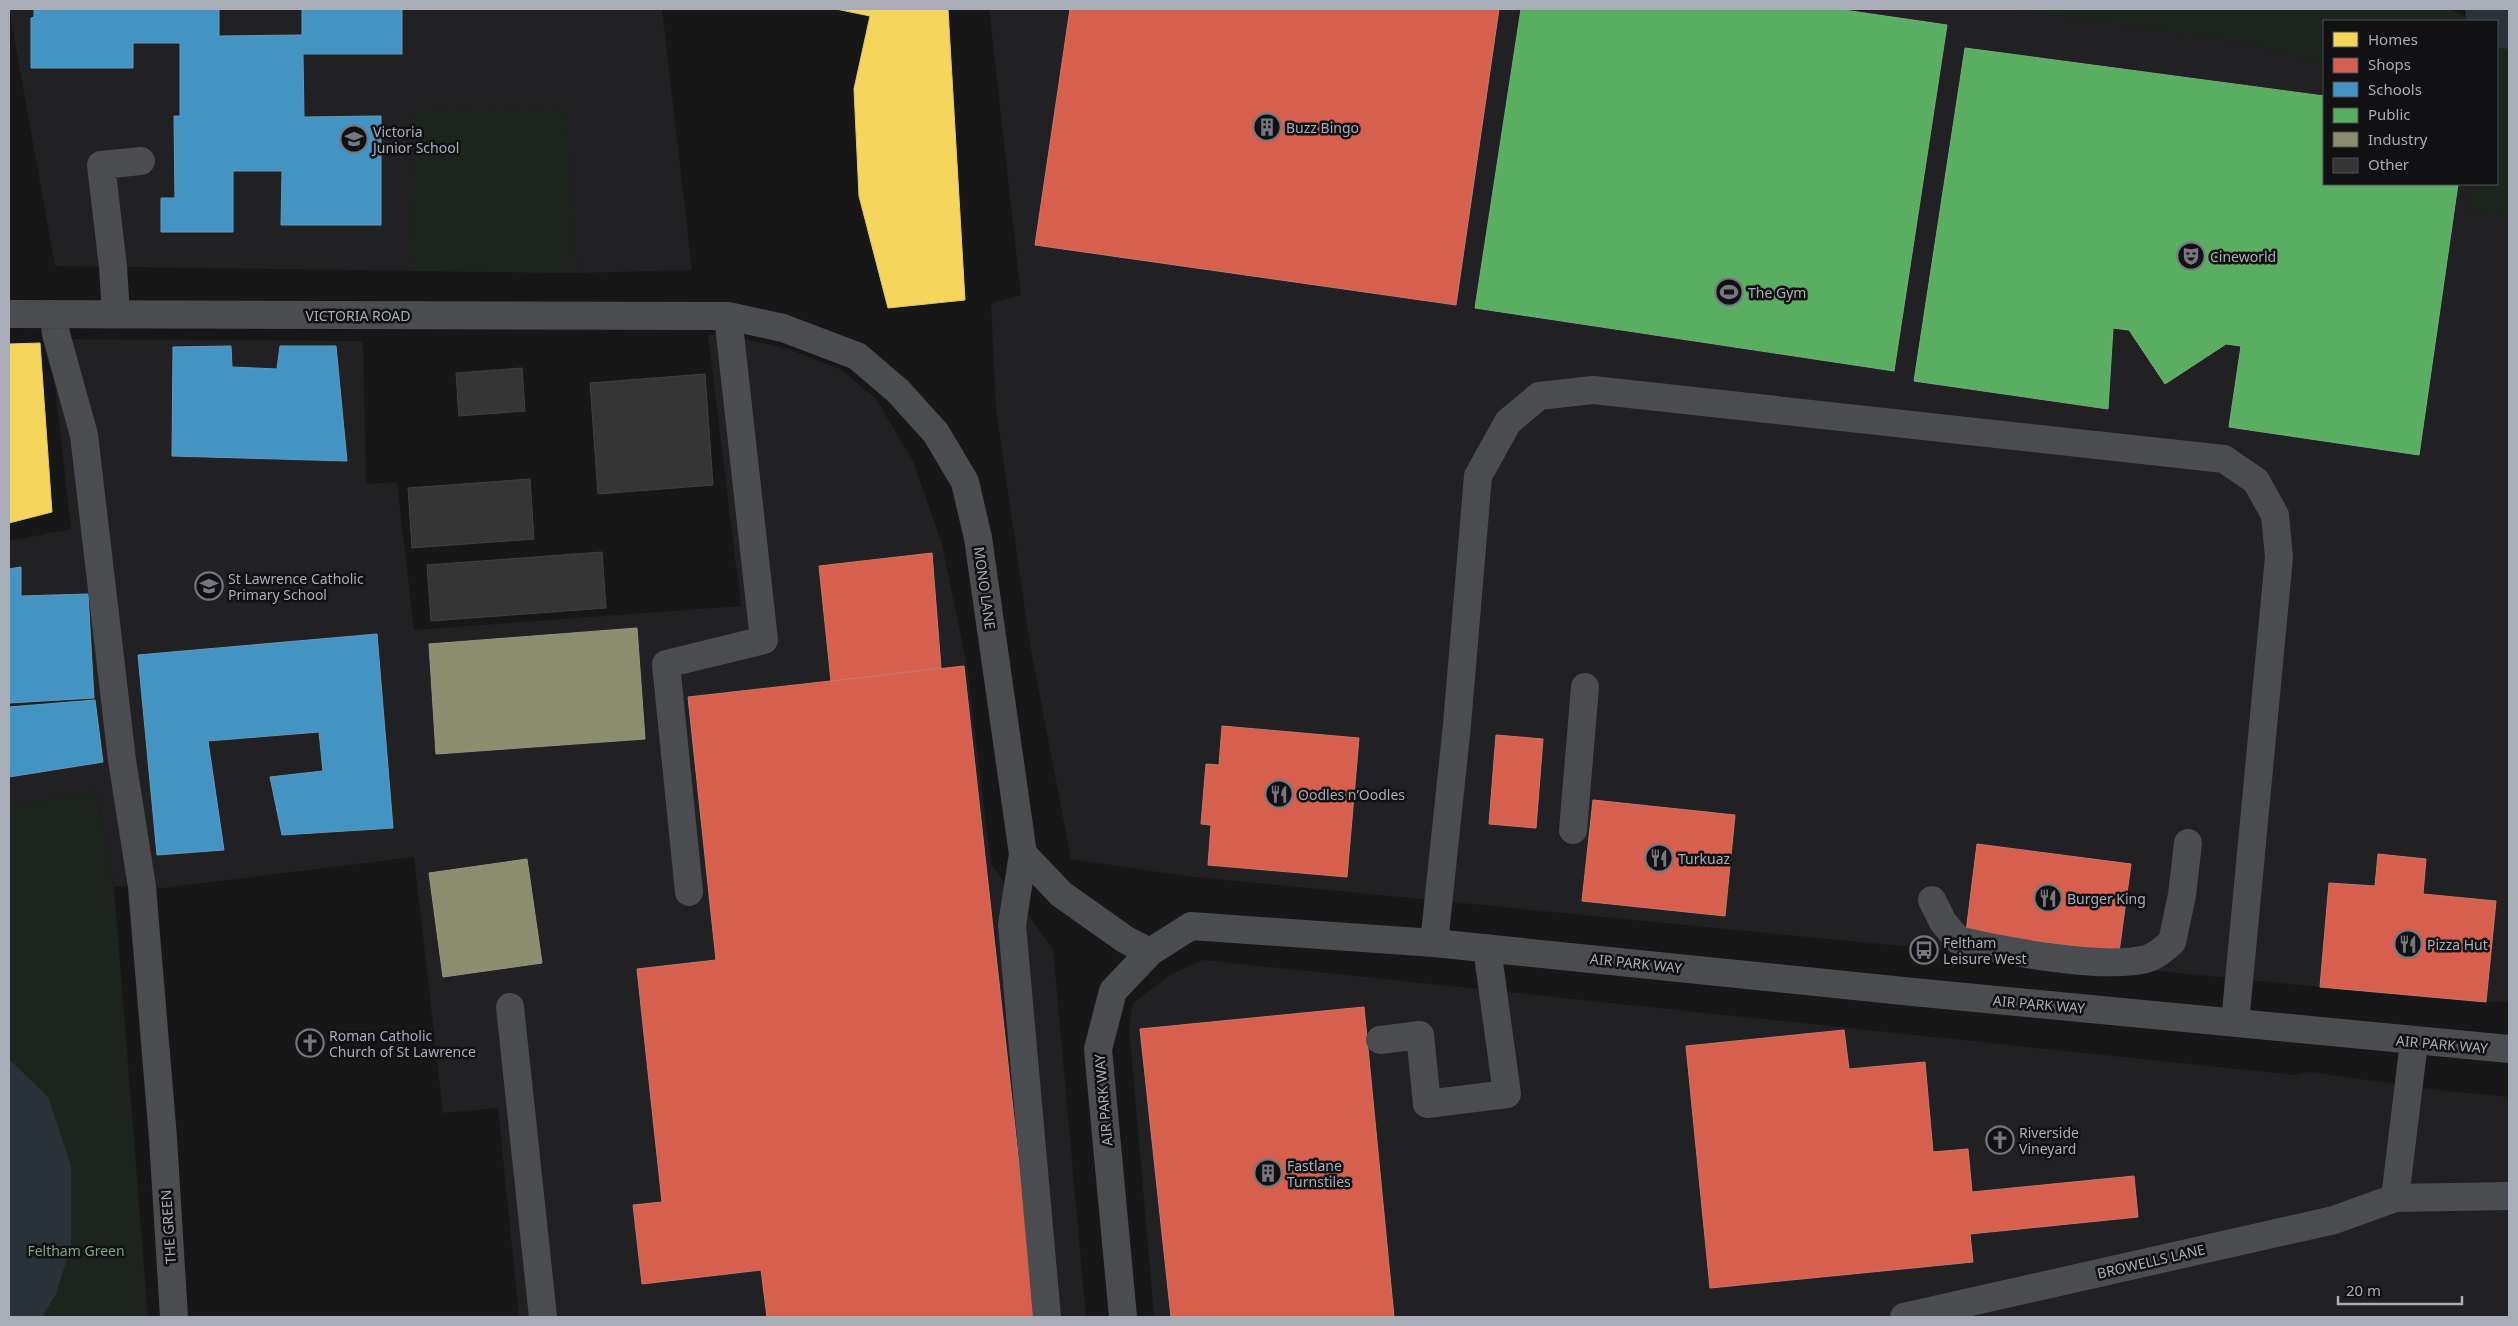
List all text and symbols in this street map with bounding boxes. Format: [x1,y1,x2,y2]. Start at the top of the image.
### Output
legend [2323,20,2498,185]
text: Homes [2368,29,2418,49]
text: Shops [2368,54,2411,74]
text: Schools [2368,79,2422,99]
text: Public [2368,104,2411,124]
building icon: Buzz Bingo [1252,112,1282,142]
place label: Buzz Bingo [1286,118,1359,137]
place label: Victoria Junior School [371,122,459,157]
school or university icon: Victoria Junior School [339,124,369,154]
text: Industry [2368,129,2428,149]
text: Other [2368,154,2409,174]
theatre icon: Cineworld [2176,241,2206,271]
place label: Cineworld [2210,247,2276,266]
sports icon: The Gym [1714,277,1744,307]
place label: The Gym [1748,283,1806,302]
street label: VICTORIA ROAD [306,306,411,325]
street label: MONO LANE [970,545,1000,631]
place label: St Lawrence Catholic Primary School [228,569,364,604]
school or university icon: St Lawrence Catholic Primary School [194,571,224,601]
restaurant icon: Oodles n’Oodles [1264,779,1294,809]
place label: Oodles n’Oodles [1298,785,1405,804]
restaurant icon: Turkuaz [1644,843,1674,873]
place label: Turkuaz [1678,849,1730,868]
restaurant icon: Burger King [2033,883,2063,913]
place label: Burger King [2067,889,2146,908]
restaurant icon: Pizza Hut [2393,929,2423,959]
place label: Feltham Leisure West [1943,933,2027,968]
bus stop icon: Feltham Leisure West [1909,935,1939,965]
place label: Pizza Hut [2427,935,2488,954]
street label: AIR PARK WAY [1589,949,1683,977]
street label: AIR PARK WAY [1992,991,2086,1017]
place label: Roman Catholic Church of St Lawrence [329,1026,476,1061]
church icon: Roman Catholic Church of St Lawrence [295,1028,325,1058]
street label: AIR PARK WAY [2395,1031,2489,1057]
street label: AIR PARK WAY [1090,1053,1116,1147]
place label: Riverside Vineyard [2019,1123,2079,1158]
church icon: Riverside Vineyard [1985,1125,2015,1155]
place label: Fastlane Turnstiles [1287,1156,1351,1191]
building icon: Fastlane Turnstiles [1253,1158,1283,1188]
street label: THE GREEN [156,1189,180,1265]
street label: BROWELLS LANE [2095,1239,2207,1283]
park label: Feltham Green [27,1241,125,1260]
scale bar [2338,1274,2462,1306]
text: 20 m [2346,1280,2381,1300]

